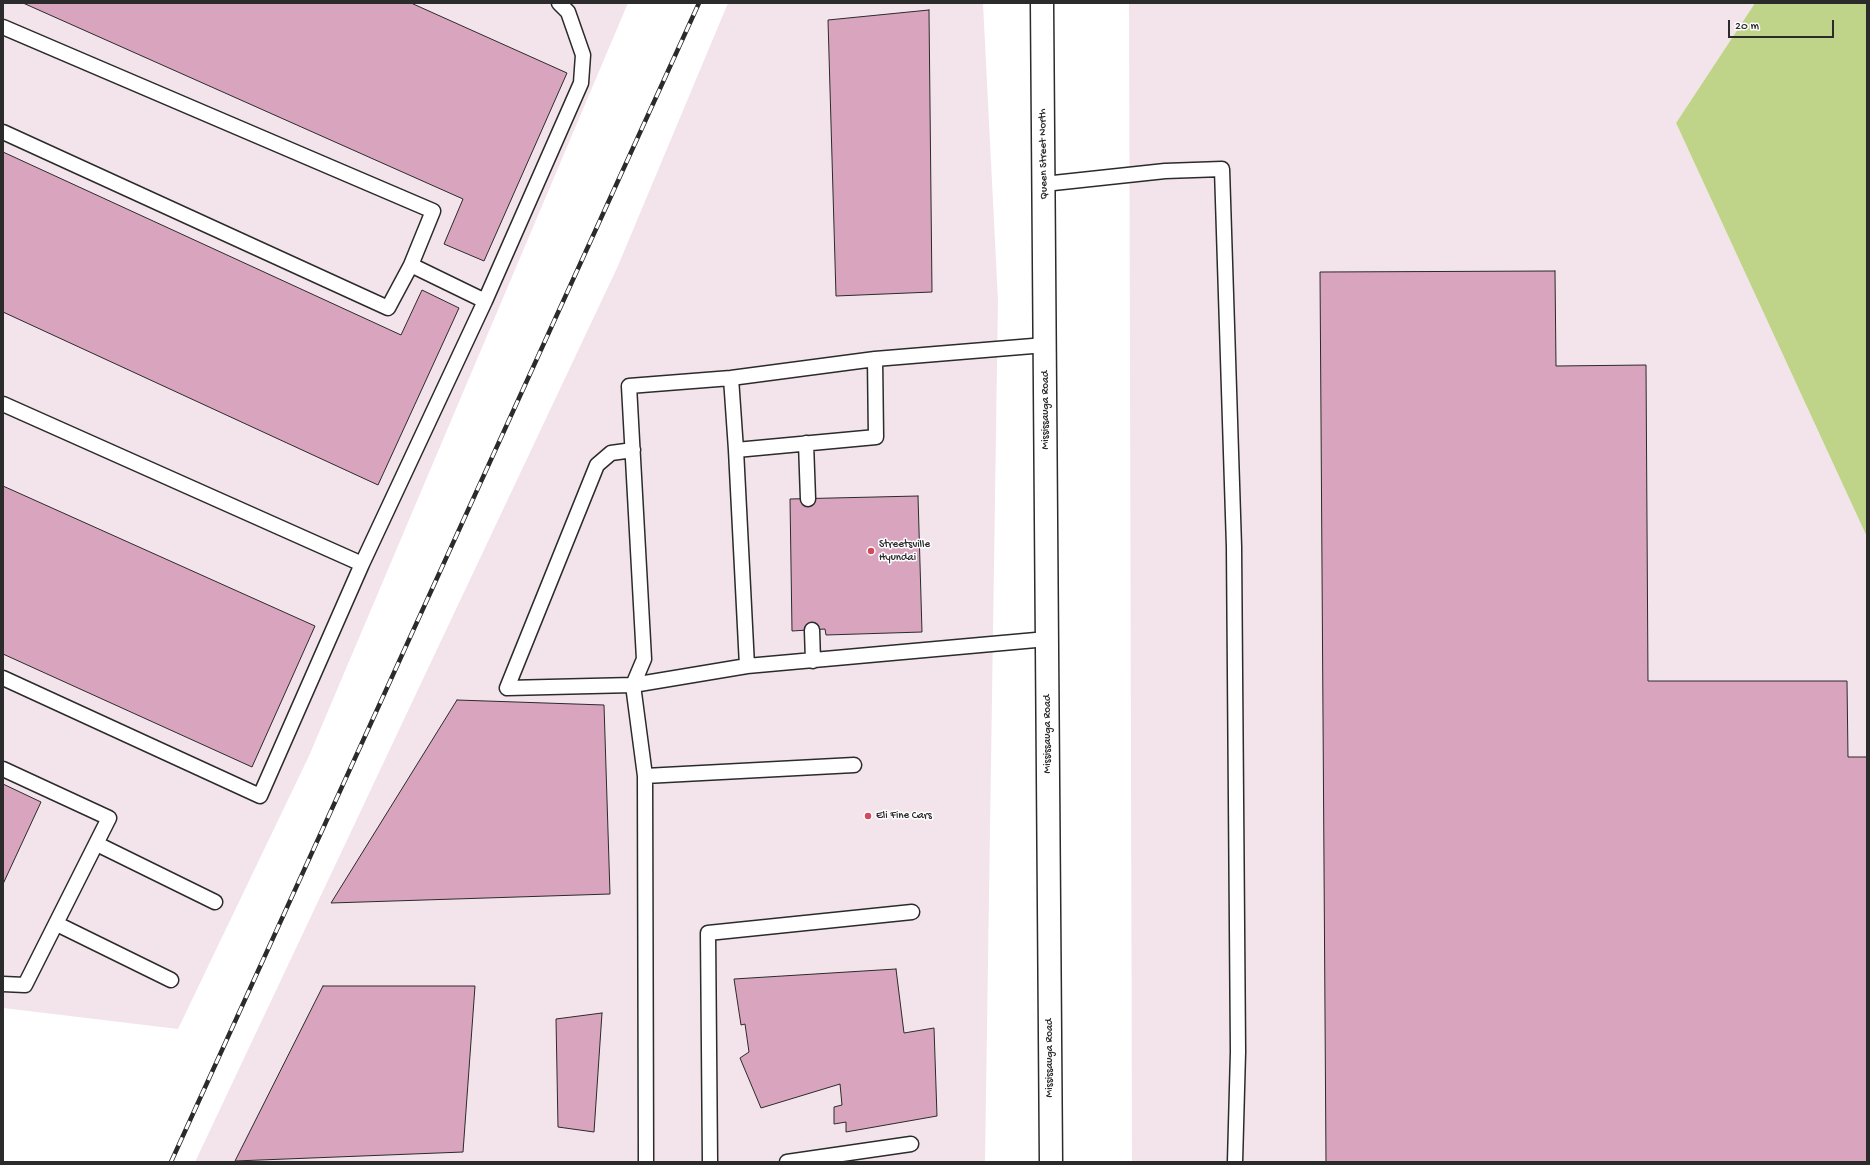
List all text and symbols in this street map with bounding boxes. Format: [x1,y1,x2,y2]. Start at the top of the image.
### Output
scale bar [1730,12,1836,38]
text: 20 m [1735,20,1759,34]
street label: Queen Street North [1037,108,1051,200]
street label: Mississauga Road [1039,371,1053,449]
place label: Streetsville Hyundai [879,538,930,564]
marker: Streetsville Hyundai [866,546,876,556]
street label: Mississauga Road [1041,695,1055,773]
place label: Eli Fine Cars [876,809,932,823]
marker: Eli Fine Cars [863,811,873,821]
street label: Mississauga Road [1043,1019,1057,1097]

